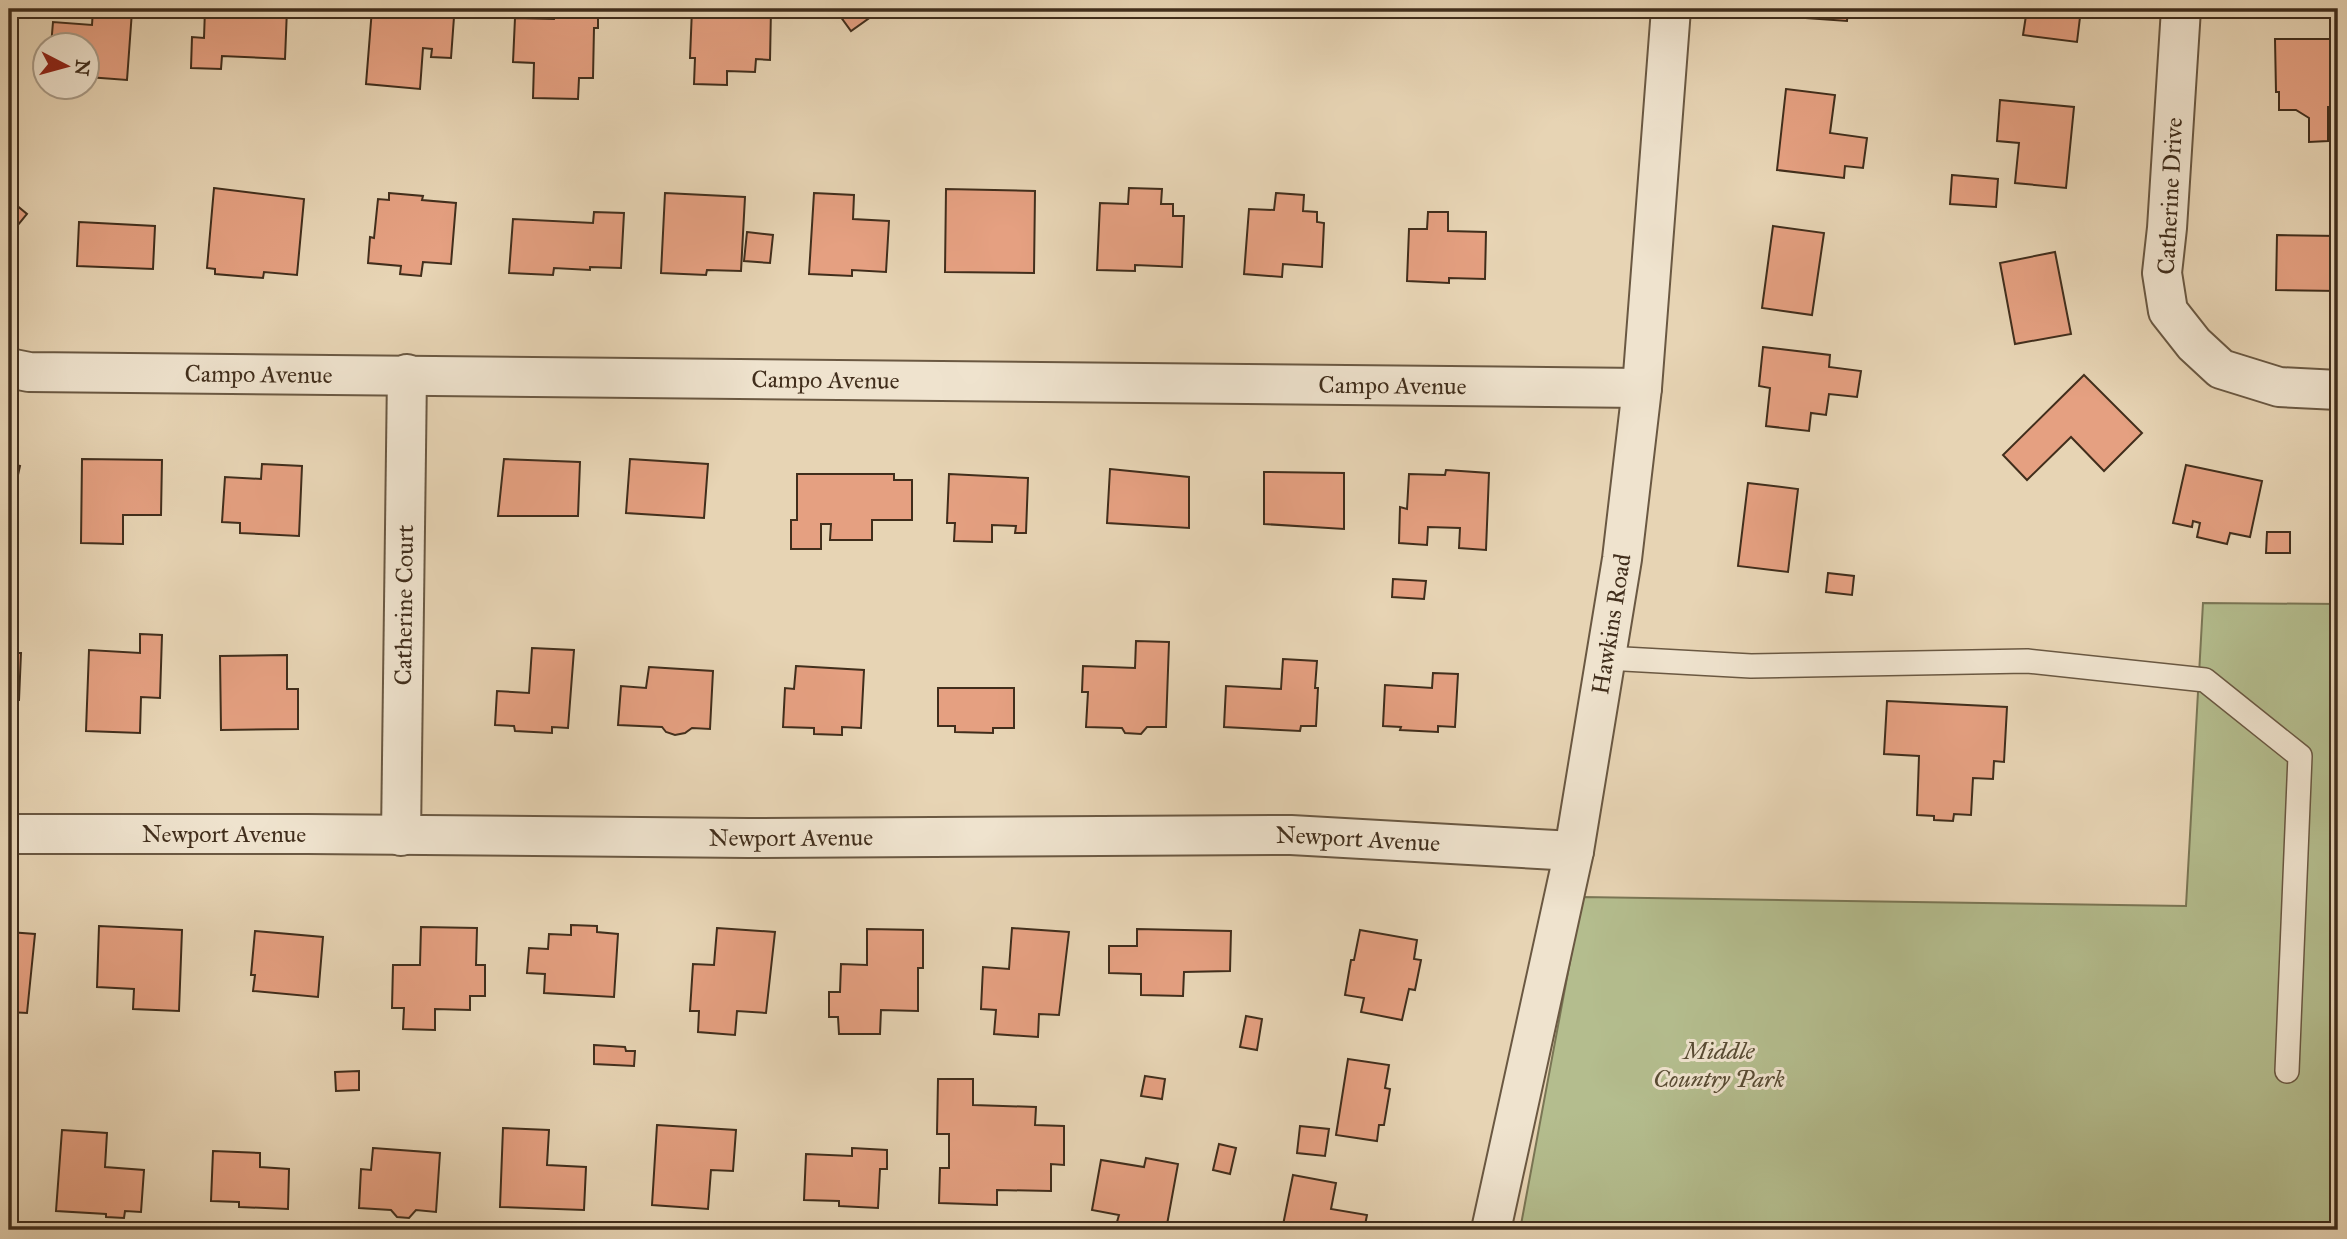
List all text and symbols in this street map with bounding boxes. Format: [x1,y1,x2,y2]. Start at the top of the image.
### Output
north arrow [32,32,102,102]
text: N [70,59,95,77]
street label: Catherine Drive [2151,117,2189,275]
street label: Campo Avenue [184,359,333,390]
street label: Campo Avenue [751,364,900,396]
street label: Campo Avenue [1318,370,1467,401]
street label: Catherine Court [388,524,420,686]
street label: Hawkins Road [1585,551,1638,697]
street label: Newport Avenue [142,819,306,849]
street label: Newport Avenue [1276,820,1441,858]
street label: Newport Avenue [708,822,873,853]
park label: Middle Country Park [1653,1036,1785,1094]

